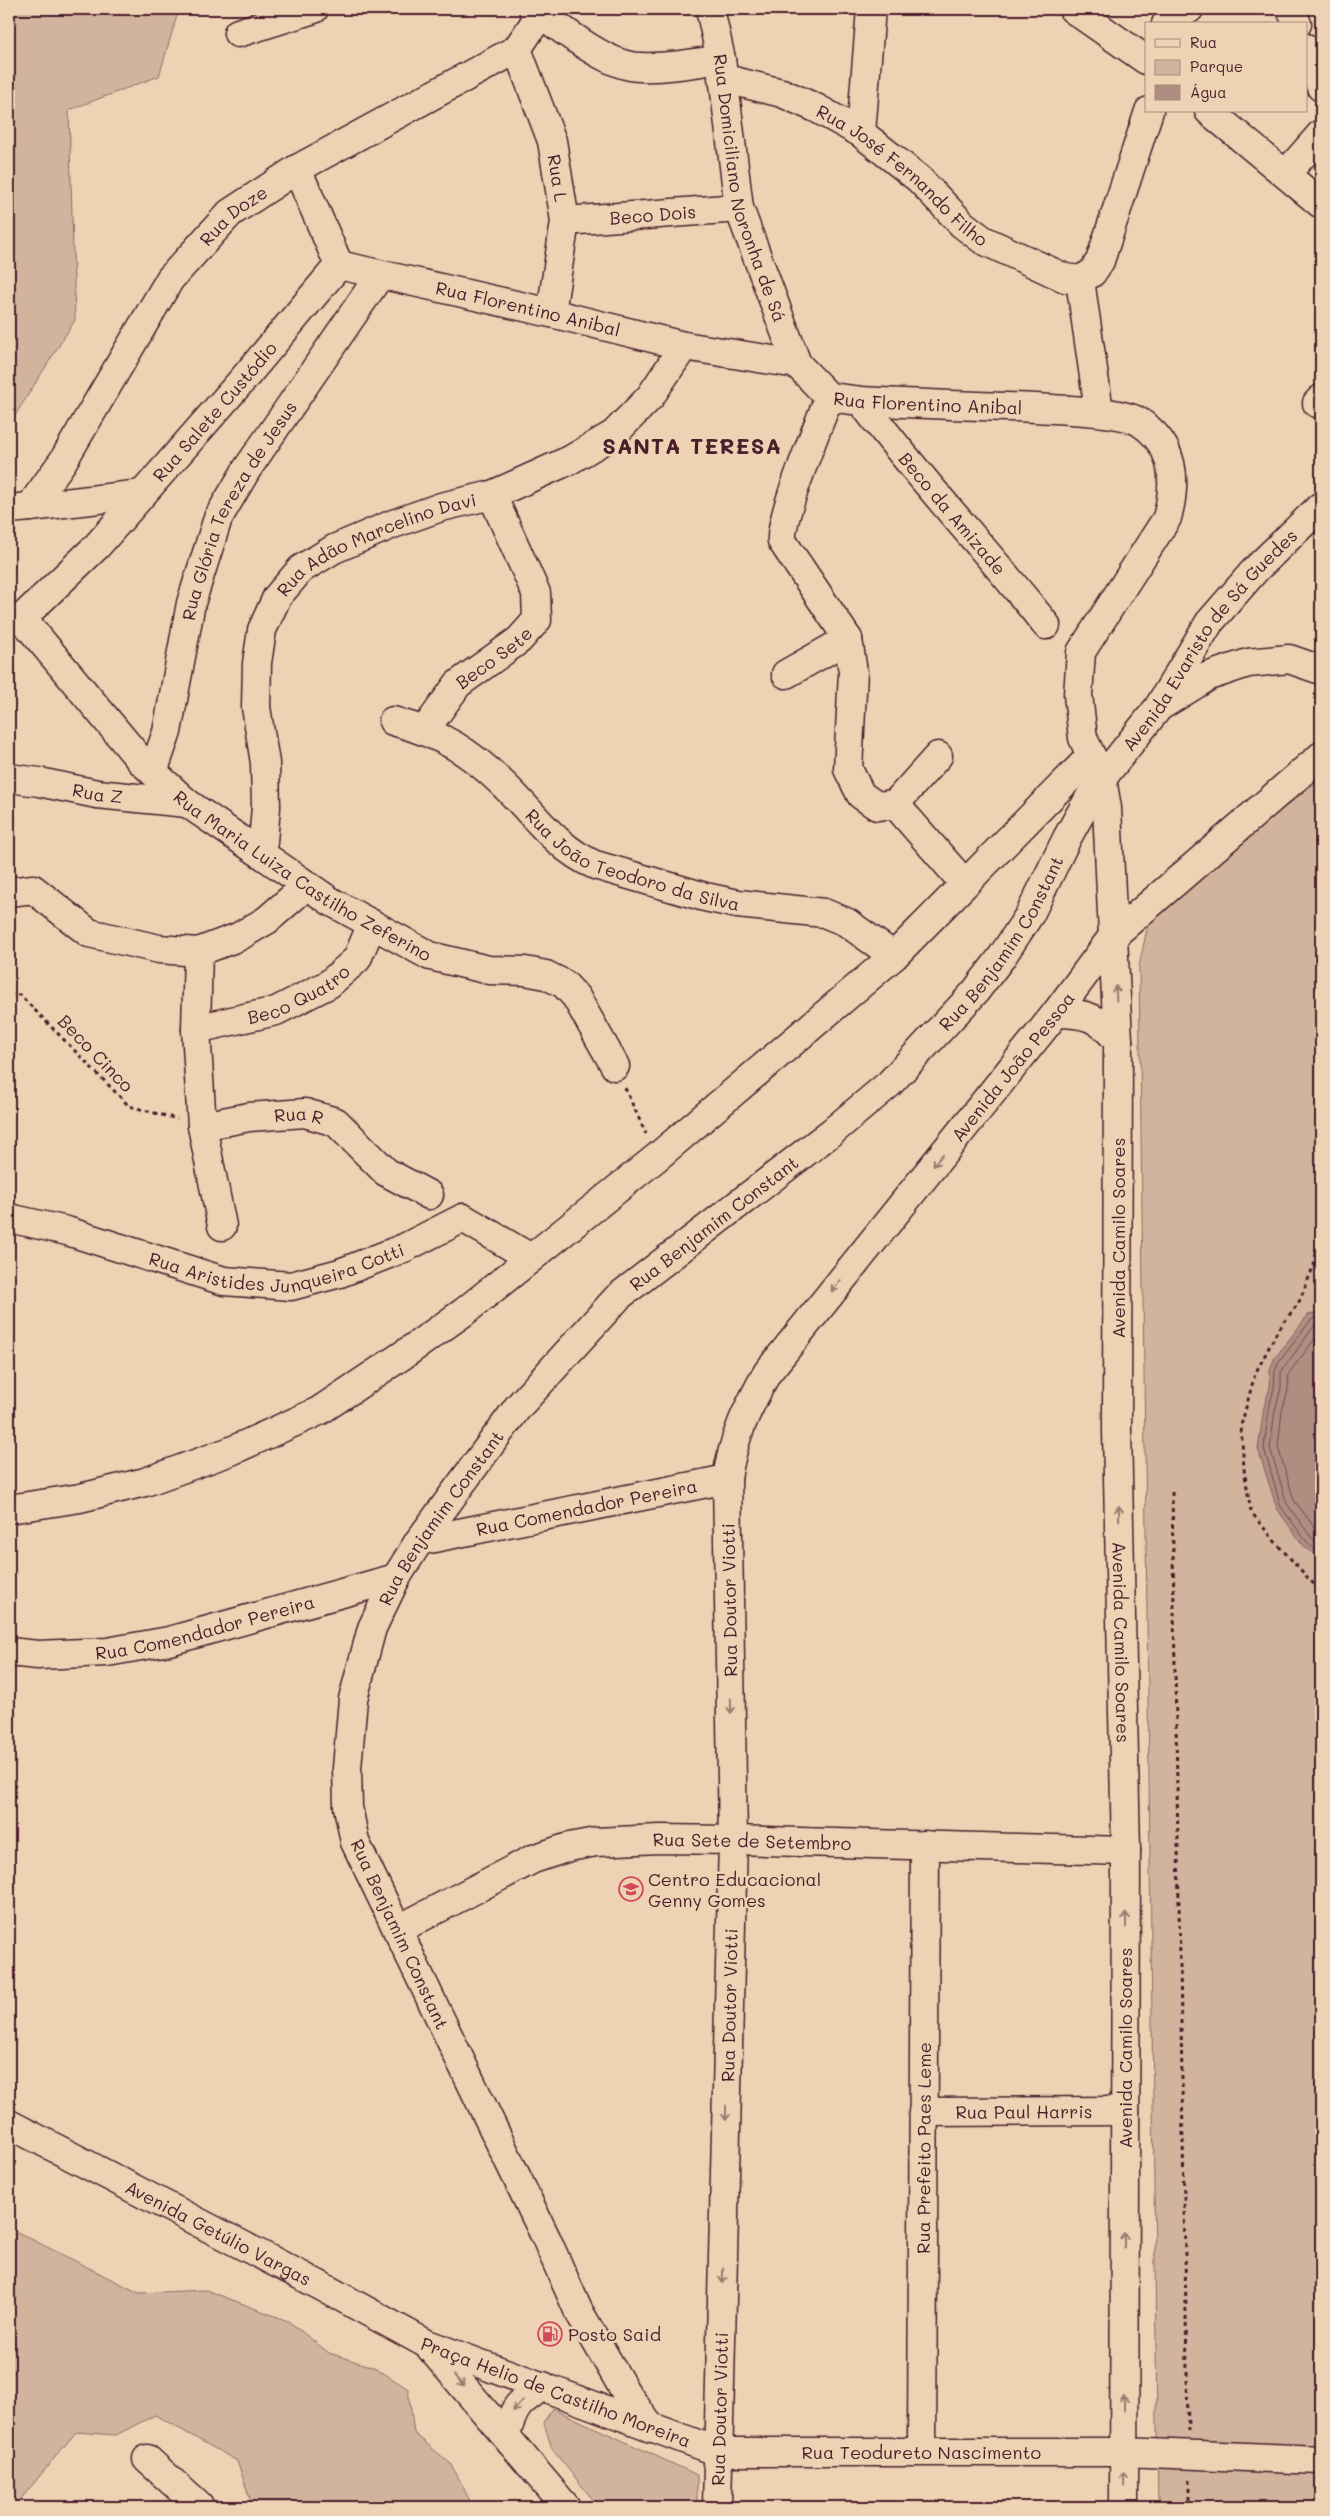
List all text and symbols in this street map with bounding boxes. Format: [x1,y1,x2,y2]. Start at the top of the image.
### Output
legend [1145,22,1308,112]
text: Rua [1190,32,1217,52]
street label: Rua Domiciliano Noronha de Sá [708,53,792,325]
text: Parque [1190,56,1243,76]
text: Água [1190,82,1227,102]
street label: Rua José Fernando Filho [812,99,993,252]
street label: Rua L [542,153,574,204]
street label: Rua Doze [194,180,272,251]
street label: Beco Dois [609,199,697,230]
street label: Rua Florentino Anibal [433,275,623,342]
street label: Rua Salete Custódio [147,336,282,486]
street label: Rua Florentino Anibal [832,386,1023,420]
street label: Rua Glória Tereza de Jesus [176,396,302,622]
district label: SANTA TERESA [602,431,782,460]
street label: Beco da Amizade [894,447,1012,580]
street label: Rua Adão Marcelino Davi [271,487,479,601]
street label: Avenida Evaristo de Sá Guedes [1117,524,1302,756]
street label: Beco Sete [451,622,537,694]
street label: Rua Z [70,777,124,809]
street label: Rua Maria Luiza Castilho Zeferino [169,785,436,967]
street label: Rua João Teodoro da Silva [520,803,742,916]
street label: Rua Benjamim Constant [933,852,1069,1036]
street label: Beco Quatro [245,959,355,1029]
one-way arrow [1111,985,1120,1001]
street label: Avenida João Pessoa [946,987,1080,1146]
street label: Beco Cinco [53,1009,139,1097]
street label: Rua R [273,1101,327,1130]
street label: Avenida Camilo Soares [1106,1137,1130,1339]
street label: Rua Benjamim Constant [624,1150,803,1296]
one-way arrow [933,1153,944,1166]
street label: Rua Aristides Junqueira Cotti [144,1234,408,1264]
text: Rua Aristides Junqueira Cotti [146,1237,407,1298]
one-way arrow [830,1280,841,1293]
street label: Rua Benjamim Constant [373,1425,509,1609]
street label: Rua Comendador Pereira [474,1473,699,1541]
one-way arrow [1114,1505,1124,1522]
street label: Rua Doutor Viotti [716,1523,742,1677]
street label: Avenida Camilo Soares [1107,1541,1136,1743]
street label: Rua Comendador Pereira [95,1589,317,1665]
one-way arrow [726,1698,736,1714]
street label: Rua Sete de Setembro [652,1827,852,1855]
street label: Rua Benjamim Constant [345,1835,455,2033]
place label: Centro Educacional Genny Gomes [648,1867,821,1912]
school or university icon: Centro Educacional Genny Gomes [618,1876,644,1902]
one-way arrow [1121,1913,1131,1929]
street label: Rua Doutor Viotti [715,1928,743,2082]
street label: Avenida Camilo Soares [1113,1947,1137,2149]
street label: Rua Prefeito Paes Leme [911,2042,936,2254]
street label: Rua Paul Harris [955,2099,1093,2124]
one-way arrow [722,2105,731,2121]
street label: Avenida Getúlio Vargas [121,2175,316,2291]
one-way arrow [1120,2233,1129,2249]
one-way arrow [718,2268,728,2284]
fuel station icon: Posto Said [537,2321,563,2347]
place label: Posto Said [568,2322,661,2346]
street label: Praça Helio de Castilho Moreira [418,2331,694,2453]
street label: Rua Doutor Viotti [706,2332,733,2486]
one-way arrow [453,2374,465,2387]
one-way arrow [1119,2395,1129,2412]
one-way arrow [513,2399,524,2412]
street label: Rua Teodureto Nascimento [801,2440,1041,2464]
one-way arrow [1119,2472,1129,2488]

